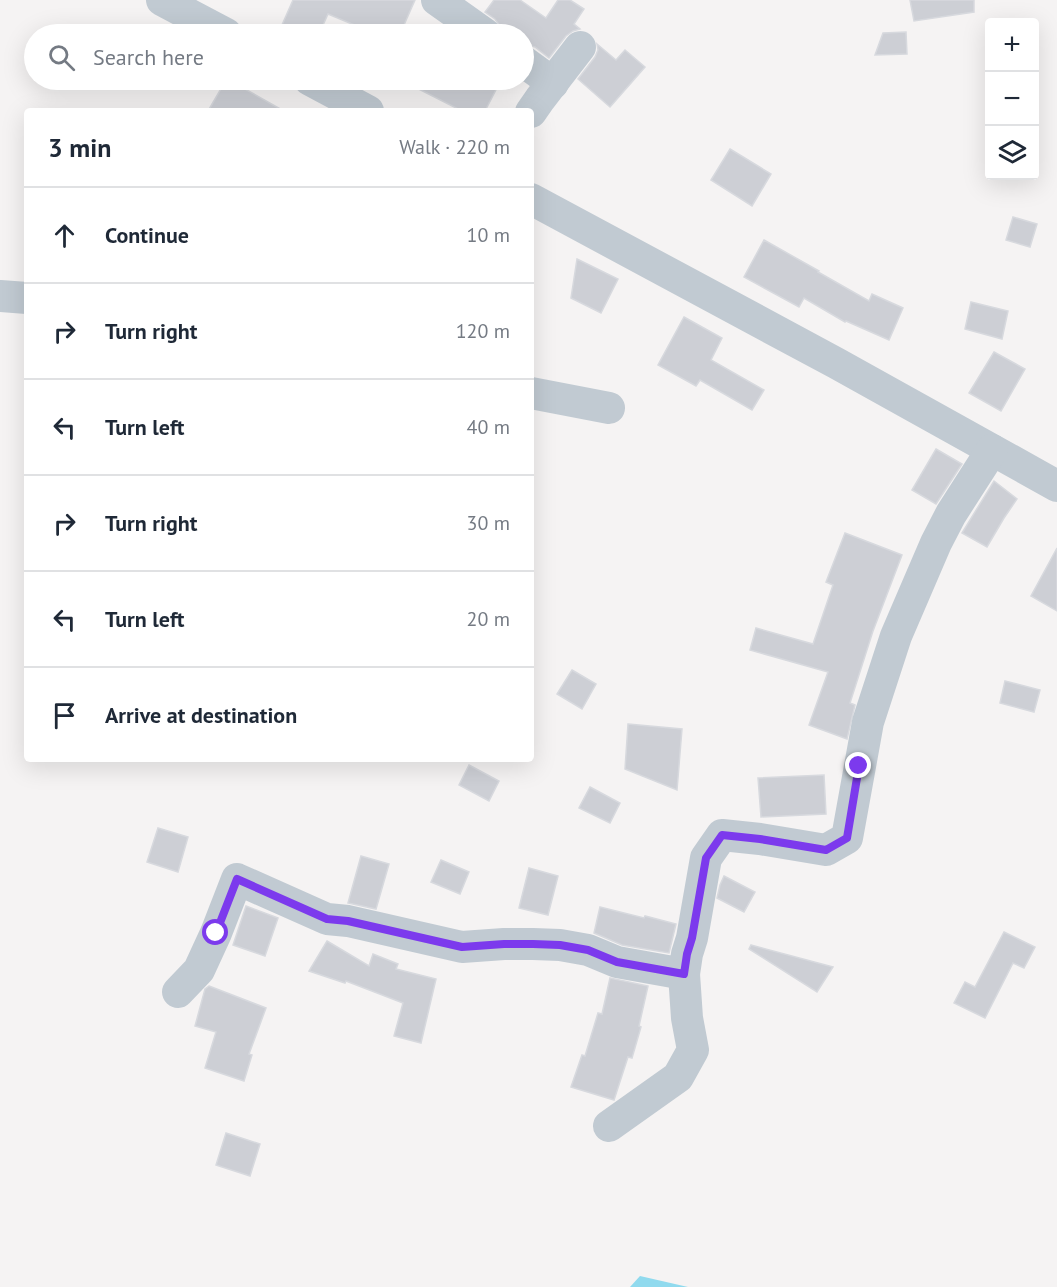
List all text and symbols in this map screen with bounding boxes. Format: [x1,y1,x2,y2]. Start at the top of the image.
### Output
map controls [985,18,1039,180]
button: + [985,18,1039,72]
search box [24,24,534,90]
icon: search [45,41,78,74]
text: Search here [93,43,204,71]
button: − [985,72,1039,126]
button: layers [985,126,1039,180]
text: 3 min [48,131,111,164]
text: Walk · 220 m [399,134,510,160]
icon: ahead [48,219,81,252]
text: Continue [105,221,189,249]
text: 10 m [467,222,510,248]
icon: right [48,315,81,348]
text: Turn right [105,317,197,345]
text: 120 m [456,318,510,344]
icon: left [48,411,81,444]
text: Turn left [105,413,185,441]
text: 40 m [467,414,510,440]
icon: right [48,507,81,540]
text: Turn right [105,509,197,537]
text: 30 m [467,510,510,536]
icon: left [48,603,81,636]
text: Turn left [105,605,185,633]
text: 20 m [467,606,510,632]
icon: arrive [48,699,81,732]
text: Arrive at destination [105,701,297,729]
route end [845,752,871,778]
route start [202,919,228,945]

